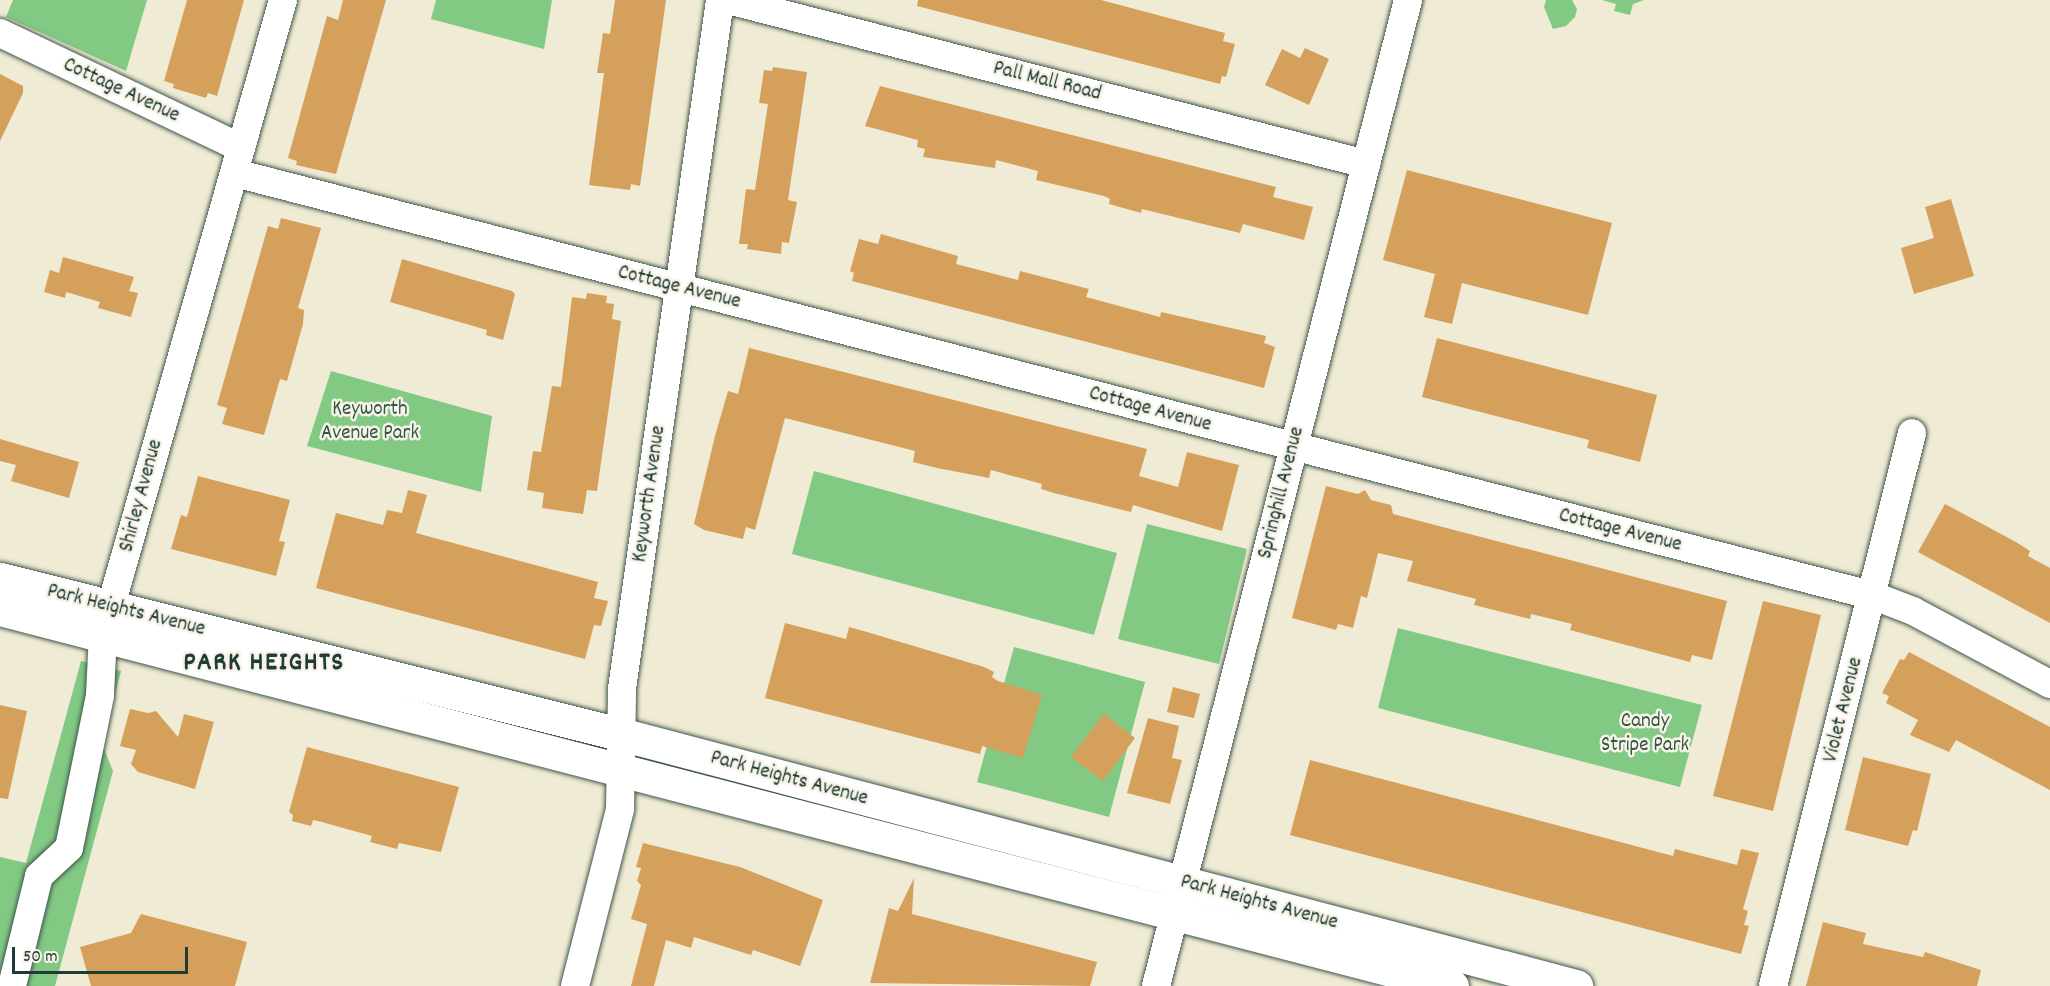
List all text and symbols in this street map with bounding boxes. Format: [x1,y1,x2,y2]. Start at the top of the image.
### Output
street label: Cottage Avenue [59,53,183,129]
street label: Pall Mall Road [990,56,1104,108]
street label: Cottage Avenue [615,261,743,315]
street label: Cottage Avenue [1086,382,1214,438]
park label: Keyworth Avenue Park [321,397,419,447]
street label: Keyworth Avenue [628,424,672,564]
street label: Springhill Avenue [1253,424,1311,562]
street label: Shirley Avenue [115,437,169,555]
street label: Cottage Avenue [1556,504,1684,558]
street label: Park Heights Avenue [44,579,208,643]
district label: PARK HEIGHTS [183,648,345,680]
street label: Violet Avenue [1819,655,1869,765]
park label: Candy Stripe Park [1601,709,1689,759]
street label: Park Heights Avenue [707,746,871,812]
street label: Park Heights Avenue [1177,870,1341,936]
scale bar [15,935,190,973]
text: 50 m [23,945,58,970]

